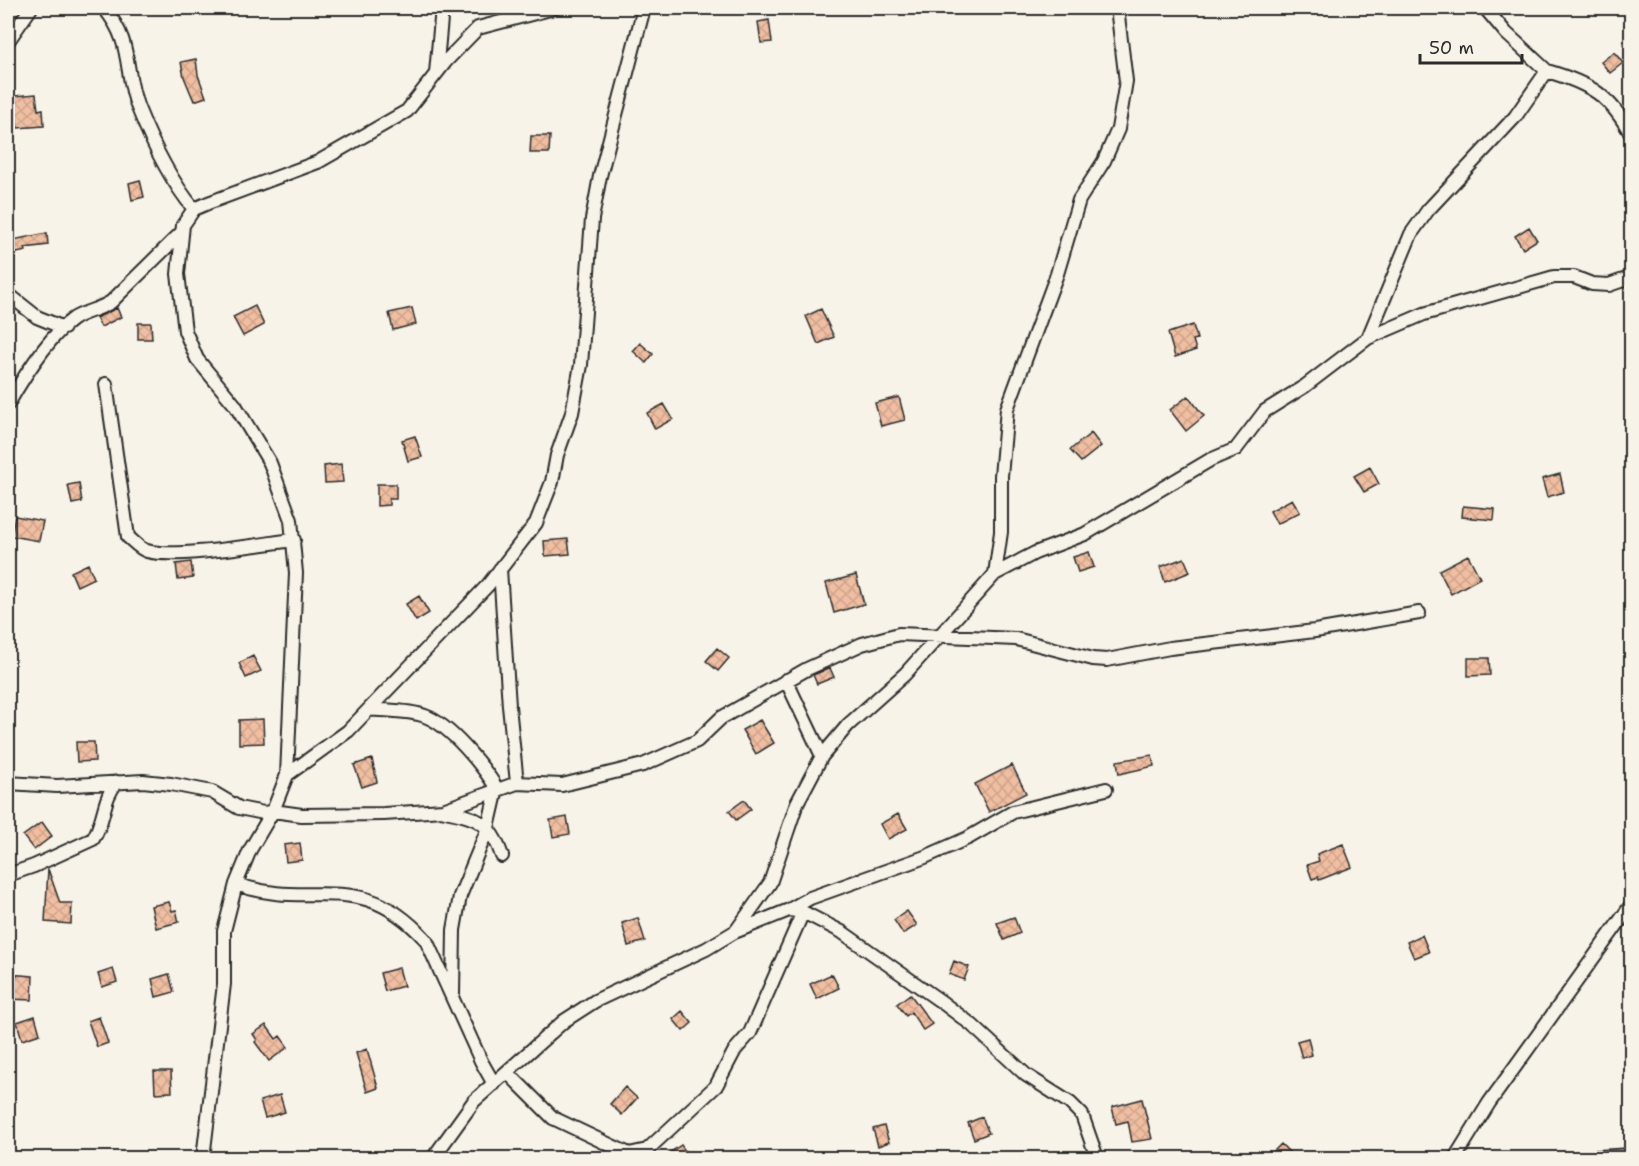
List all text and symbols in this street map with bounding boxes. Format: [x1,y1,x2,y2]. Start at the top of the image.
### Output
scale bar [1420,27,1522,65]
text: 50 m [1429,36,1474,60]

